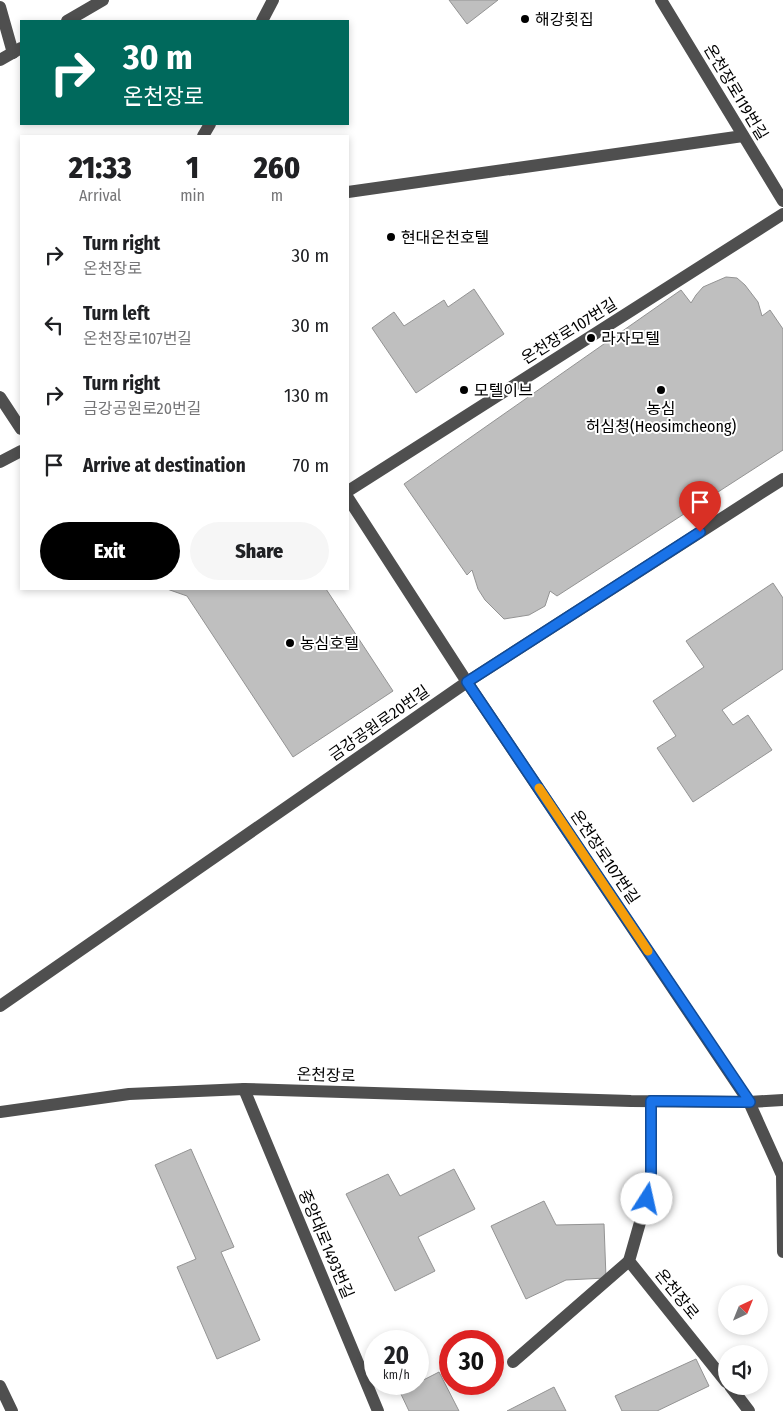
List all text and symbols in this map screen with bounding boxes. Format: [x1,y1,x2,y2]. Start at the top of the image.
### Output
place label: 해강횟집 [535,10,594,29]
marker: 해강횟집 [519,13,531,25]
text: 30 m [123,36,193,78]
icon: right [40,40,105,105]
street label: 온천장로119번길 [700,41,772,143]
text: 온천장로 [123,83,204,110]
text: 21:33 [69,150,132,186]
text: 1 [186,150,199,186]
text: 260 [254,150,300,186]
text: Arrival [79,186,121,205]
text: min [180,186,205,205]
text: m [271,186,283,205]
place label: 현대온천호텔 [401,228,489,247]
marker: 현대온천호텔 [385,231,397,243]
text: Turn right [83,232,160,255]
icon: right [40,241,68,269]
text: 30 m [291,244,329,267]
text: 온천장로 [83,259,142,278]
street label: 온천장로107번길 [518,294,620,368]
text: Turn left [83,302,150,325]
icon: left [40,311,68,339]
text: 30 m [291,314,329,337]
text: 온천장로107번길 [83,329,192,348]
place label: 라자모텔 [601,329,660,348]
marker: 라자모텔 [585,332,597,344]
text: Turn right [83,372,160,395]
icon: right [40,381,68,409]
place label: 모텔이브 [474,381,533,400]
text: 130 m [284,384,329,407]
marker: 모텔이브 [458,384,470,396]
marker: 농심 허심청(Heosimcheong) [655,384,667,396]
text: 금강공원로20번길 [83,399,201,418]
place label: 농심 허심청(Heosimcheong) [586,399,736,436]
icon: arrive [40,451,68,479]
text: Arrive at destination [83,454,246,477]
text: 70 m [293,454,329,477]
pin [679,481,721,532]
icon: arrive [686,488,714,516]
button: Exit [40,522,180,580]
button: Share [190,522,329,580]
place label: 농심호텔 [300,634,359,653]
marker: 농심호텔 [284,637,296,649]
street label: 금강공원로20번길 [325,681,433,765]
street label: 온천장로107번길 [567,806,643,908]
street label: 온천장로 [296,1064,356,1086]
position arrow [620,1172,672,1224]
street label: 중앙대로1493번길 [294,1187,358,1301]
street label: 온천장로 [651,1265,703,1323]
north arrow [718,1285,768,1335]
map controls [718,1285,768,1395]
speed limit sign: 30 [439,1330,504,1395]
text: 20 [384,1341,409,1371]
button: sound [718,1345,768,1395]
text: km/h [383,1368,410,1382]

